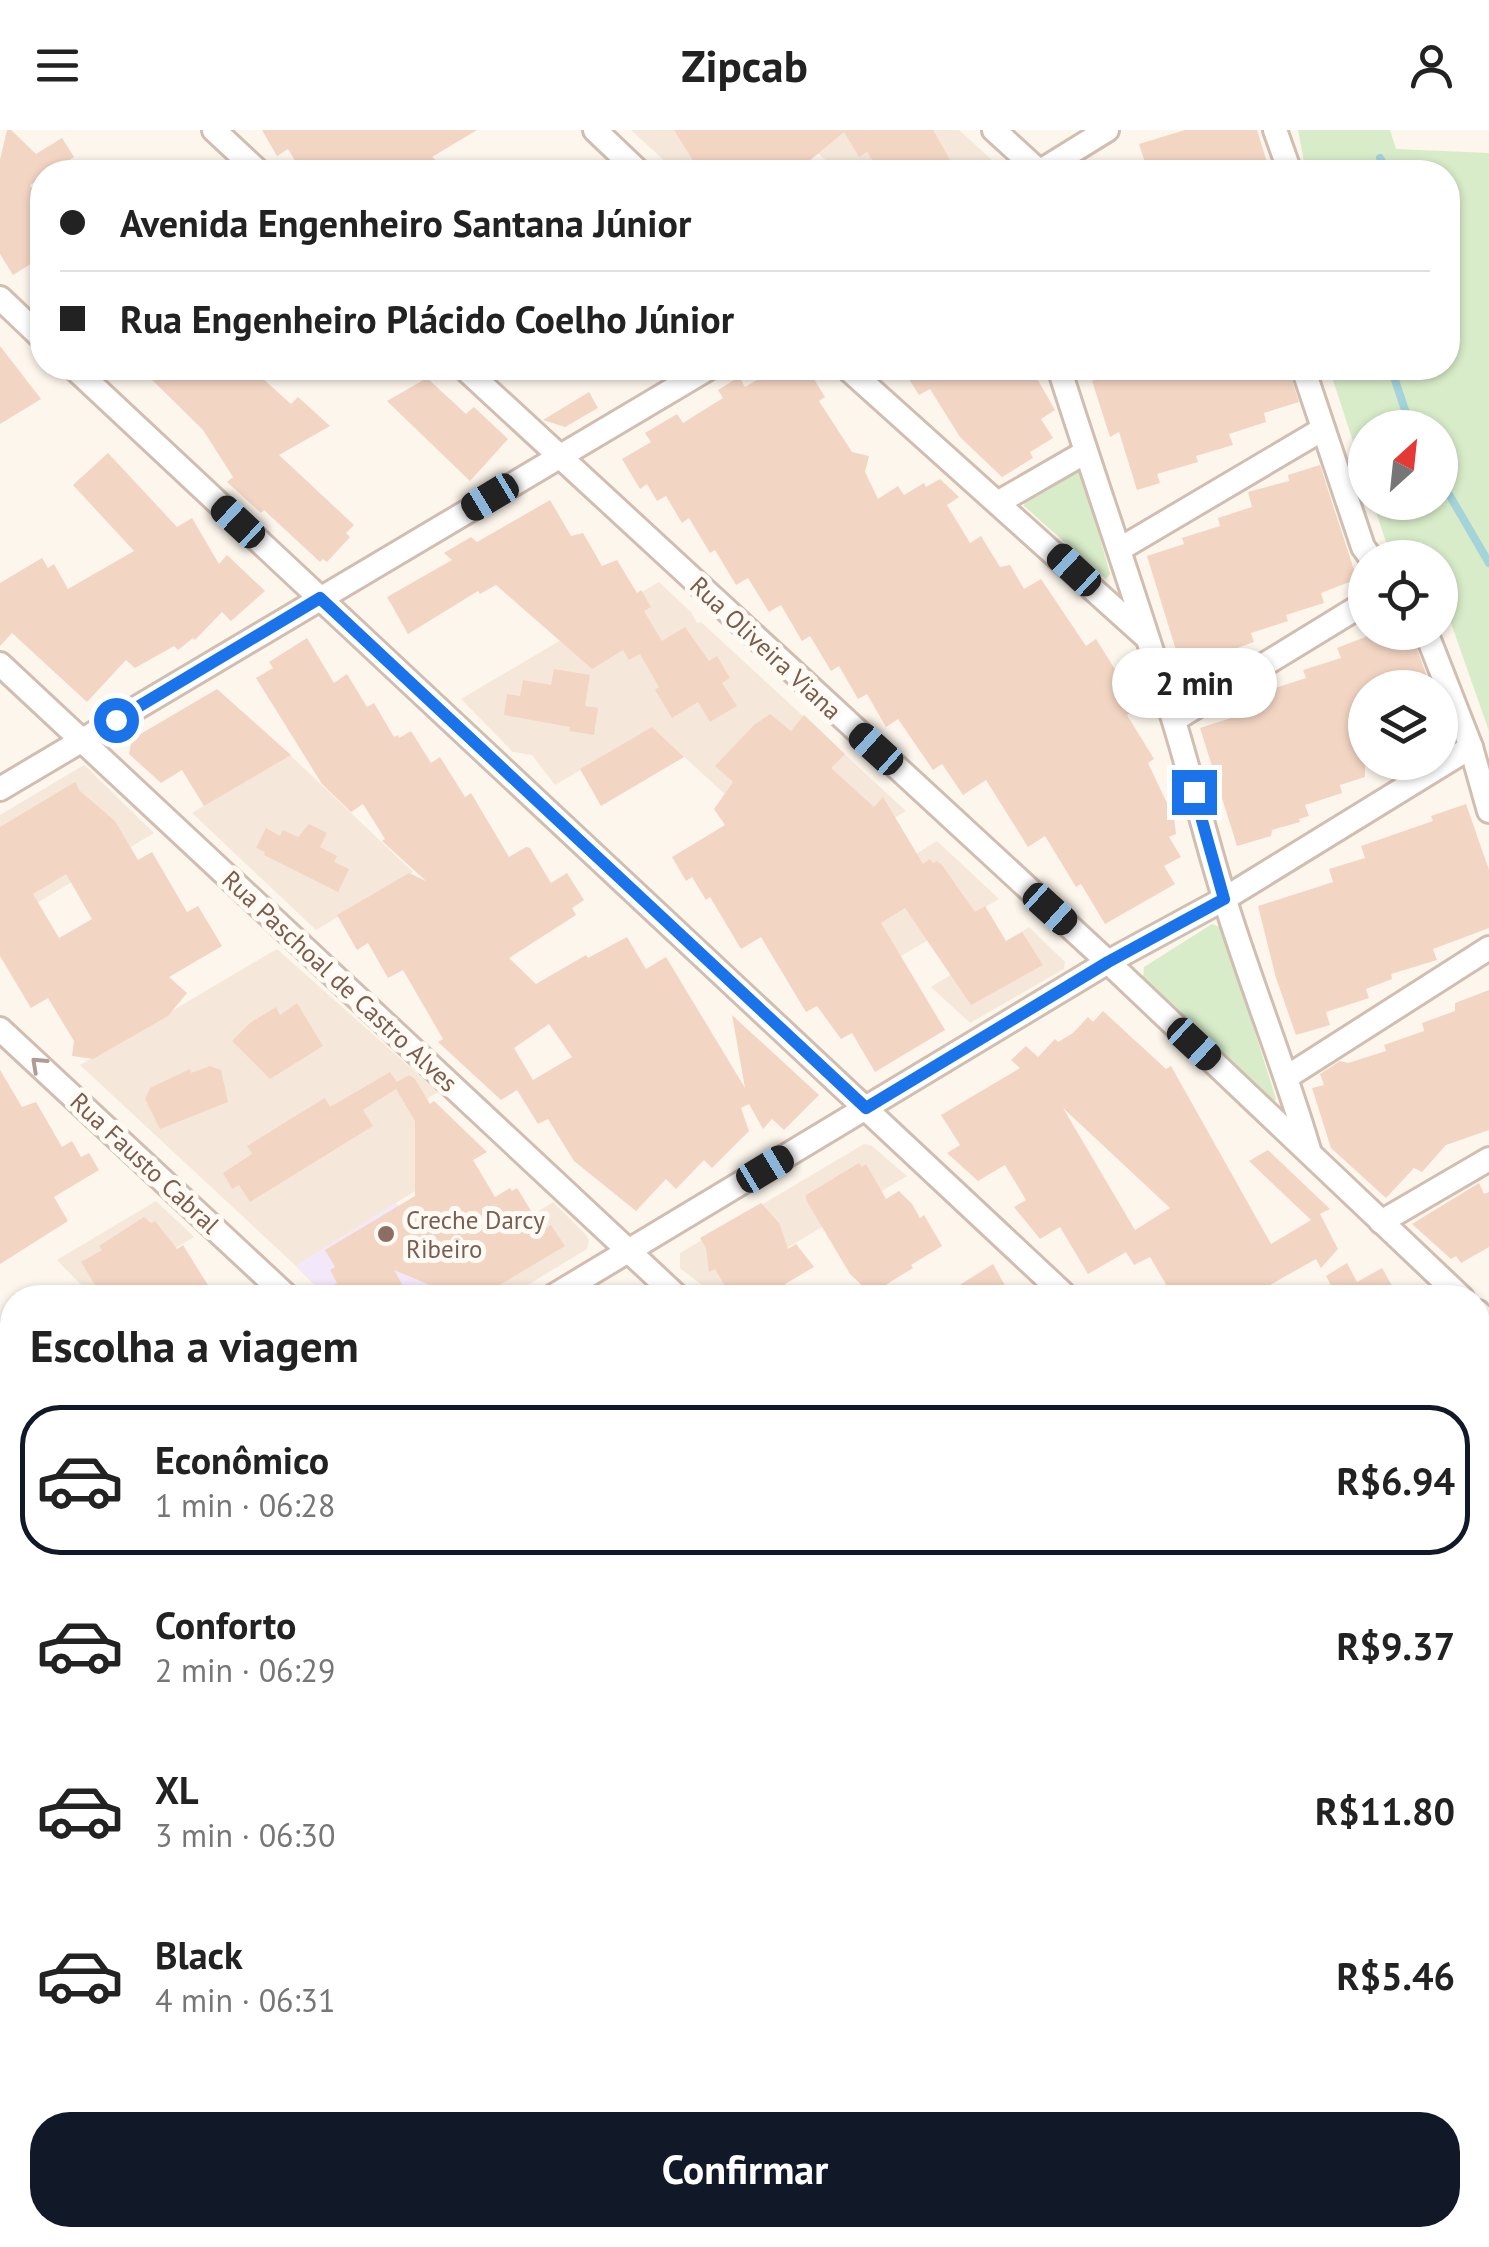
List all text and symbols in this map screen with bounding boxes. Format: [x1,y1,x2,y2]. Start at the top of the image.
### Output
text: Zipcab [681,36,808,94]
icon: menu [30,38,85,93]
icon: person [1404,38,1459,93]
text: Avenida Engenheiro Santana Júnior [120,198,691,247]
text: Rua Engenheiro Plácido Coelho Júnior [120,294,734,343]
north arrow [1348,410,1458,520]
map controls [1348,410,1458,780]
car [457,469,523,525]
car [206,491,270,553]
car [1042,539,1106,601]
button: locate [1348,540,1458,650]
street label: Rua Oliveira Viana [684,570,848,726]
callout: 2 min [1112,647,1276,717]
text: 2 min [1155,662,1234,704]
button: layers [1348,670,1458,780]
route start [94,698,139,743]
car [844,718,908,780]
route end [1172,770,1217,815]
street label: Rua Paschoal de Castro Alves [215,863,465,1099]
car [1018,878,1082,940]
car [1162,1013,1226,1075]
one-way arrow [32,1058,50,1076]
street label: Rua Fausto Cabral [64,1086,227,1241]
car [732,1141,798,1197]
place label: Creche Darcy Ribeiro [406,1204,545,1265]
marker: Creche Darcy Ribeiro [375,1223,397,1245]
text: Escolha a viagem [30,1316,359,1374]
icon: car [35,1435,125,1525]
text: Econômico [155,1435,329,1484]
text: R$6.94 [1337,1456,1455,1505]
text: 1 min · 06:28 [155,1484,335,1526]
icon: car [35,1600,125,1690]
text: Conforto [155,1600,296,1649]
text: R$9.37 [1337,1621,1455,1670]
text: 2 min · 06:29 [155,1649,335,1691]
icon: car [35,1765,125,1855]
text: XL [155,1765,199,1814]
text: R$11.80 [1315,1786,1455,1835]
text: 3 min · 06:30 [155,1814,335,1856]
icon: car [35,1930,125,2020]
text: Black [155,1930,243,1979]
text: R$5.46 [1337,1951,1455,2000]
text: 4 min · 06:31 [155,1979,335,2021]
button: Confirmar [30,2112,1460,2227]

